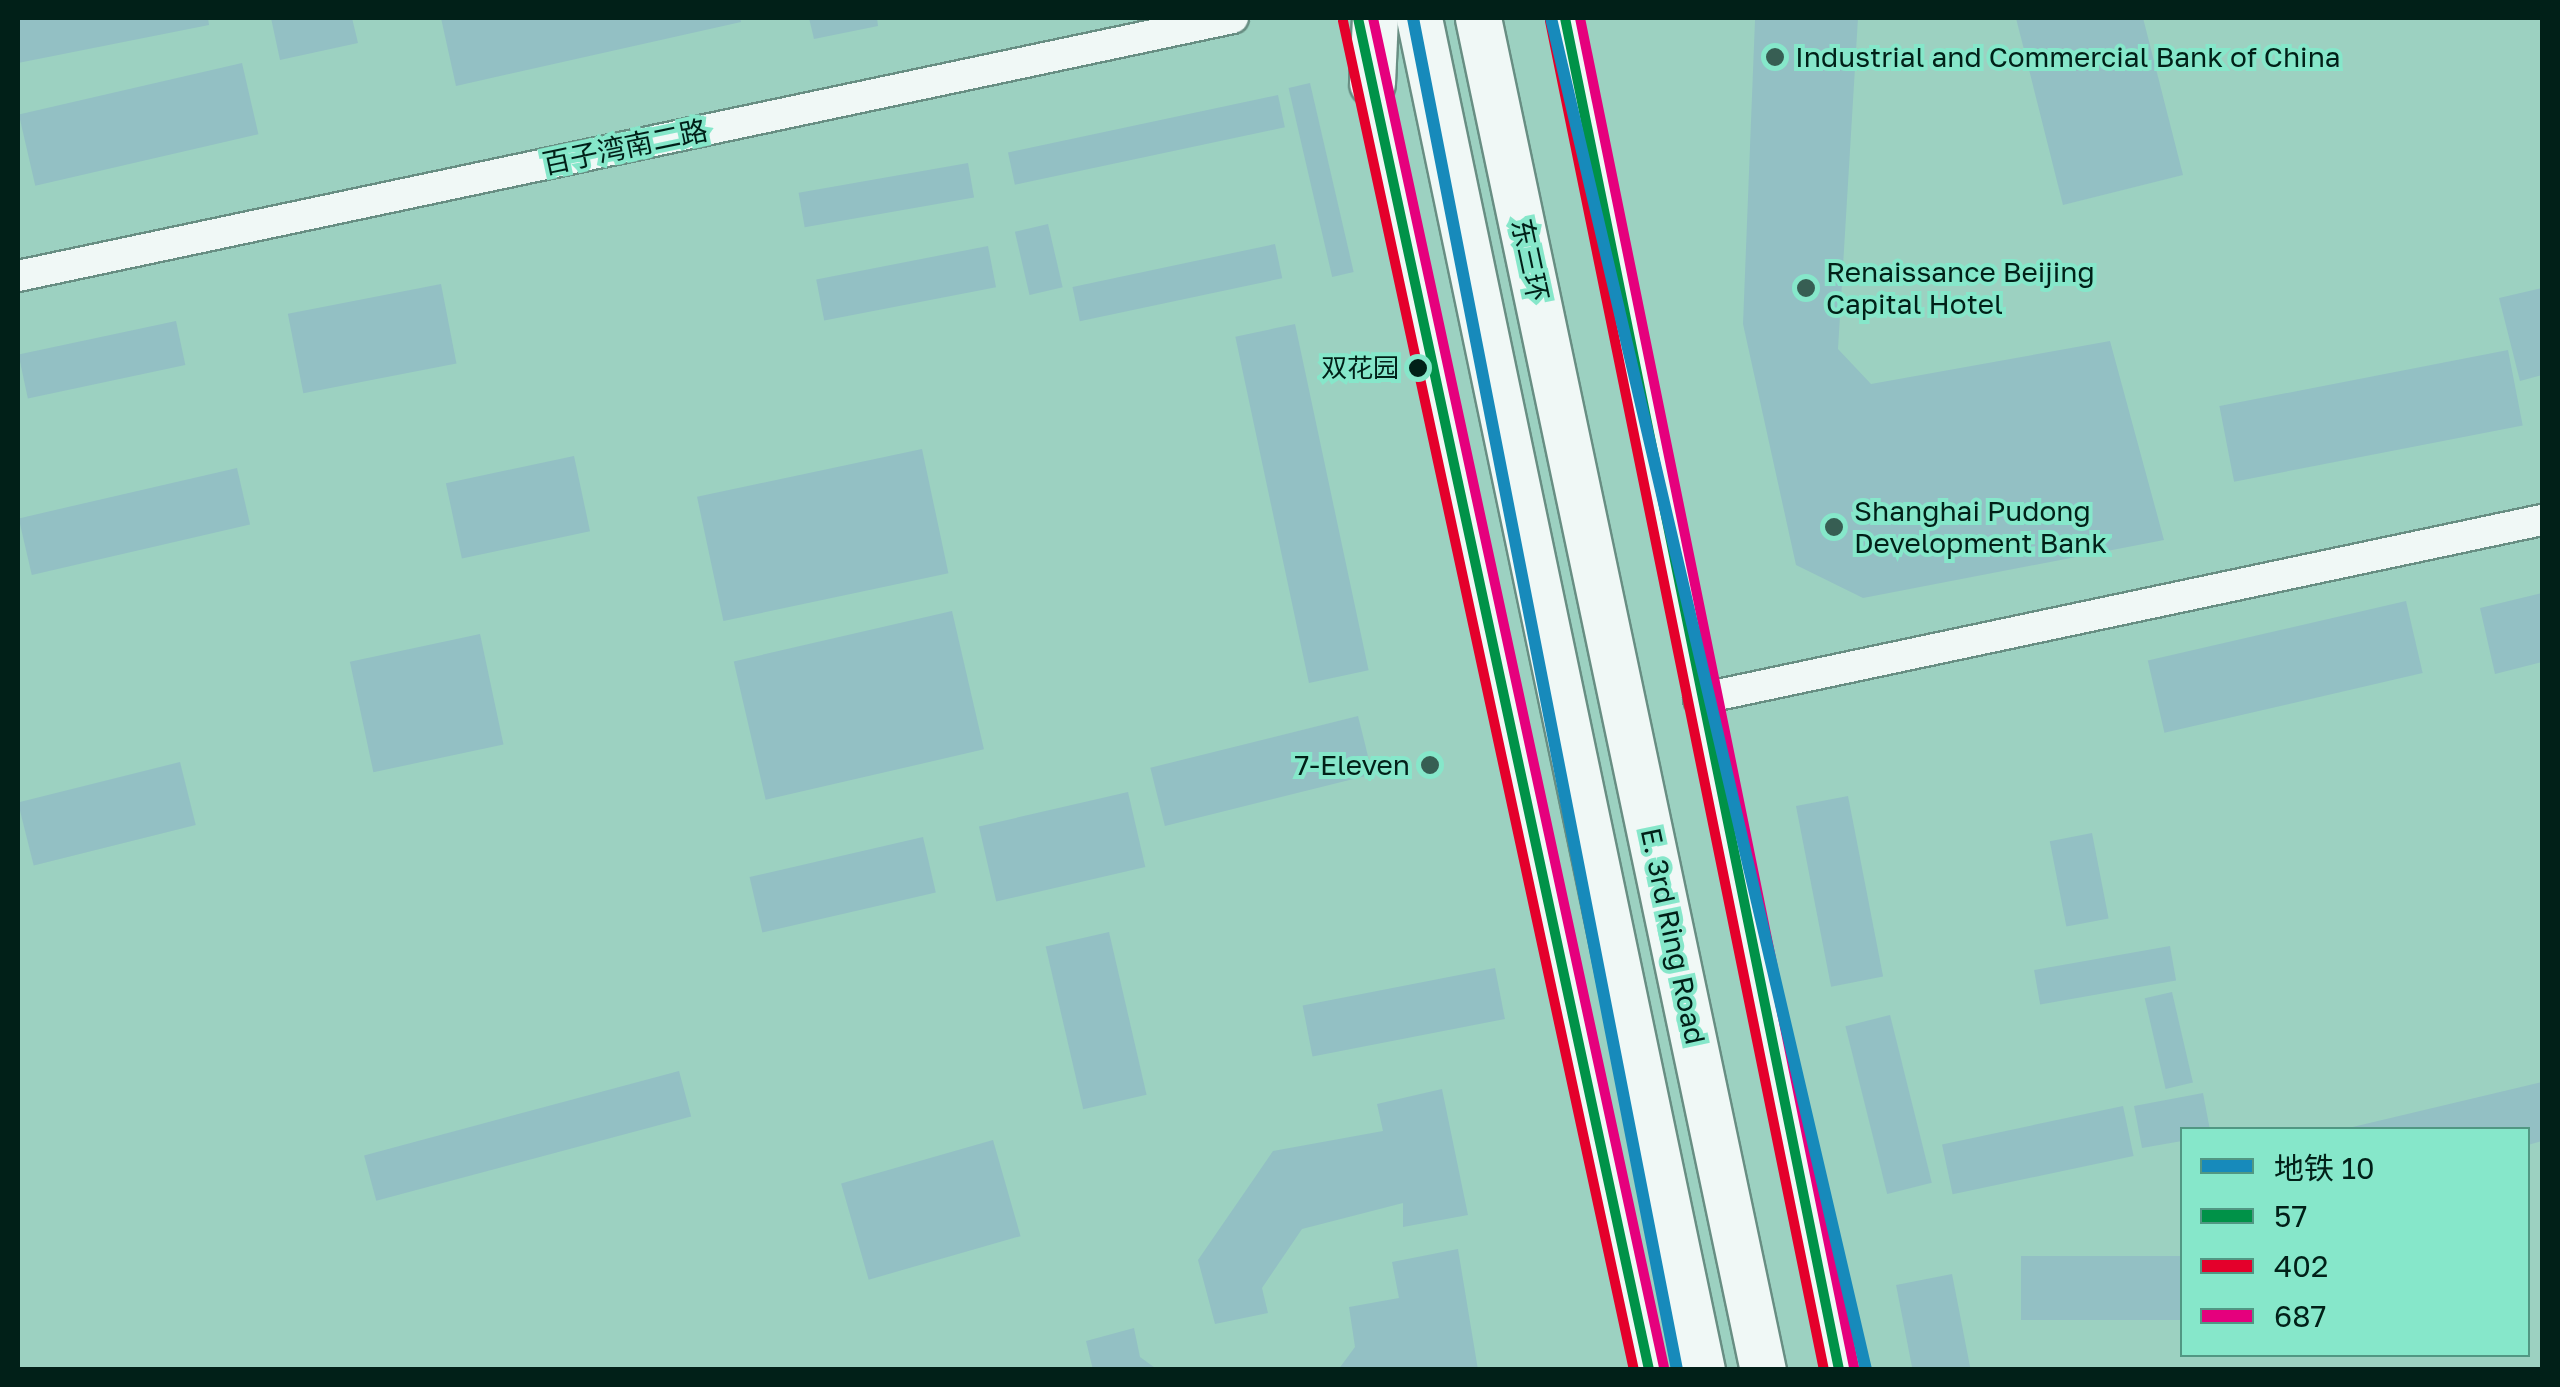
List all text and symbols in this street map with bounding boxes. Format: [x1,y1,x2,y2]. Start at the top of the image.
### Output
place label: Industrial and Commercial Bank of China [1795,40,2341,74]
marker: Industrial and Commercial Bank of China [1764,46,1786,68]
street label: 百子湾南二路 [539,113,711,181]
street label: 东三环 [1505,215,1555,305]
place label: Renaissance Beijing Capital Hotel [1826,255,2095,321]
marker: Renaissance Beijing Capital Hotel [1795,277,1817,299]
place label: 双花园 [1321,352,1399,384]
marker: 双花园 [1408,358,1428,378]
place label: Shanghai Pudong Development Bank [1854,494,2107,560]
marker: Shanghai Pudong Development Bank [1823,516,1845,538]
place label: 7-Eleven [1295,748,1410,782]
marker: 7-Eleven [1419,754,1441,776]
street label: E. 3rd Ring Road [1634,825,1712,1047]
legend [2180,1127,2530,1357]
text: 地铁 10 [2274,1150,2375,1186]
text: 57 [2274,1198,2307,1234]
text: 402 [2274,1248,2328,1284]
text: 687 [2274,1298,2326,1334]

